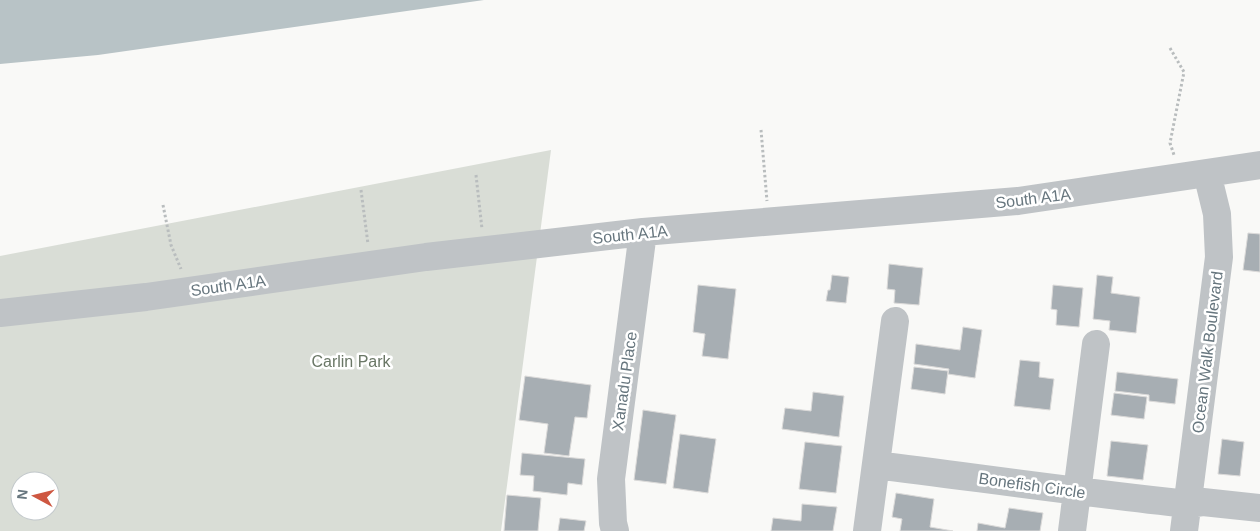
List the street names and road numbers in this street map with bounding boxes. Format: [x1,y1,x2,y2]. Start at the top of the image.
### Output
street label: South A1A [994,185,1072,212]
street label: South A1A [592,222,669,247]
street label: Ocean Walk Boulevard [1189,270,1226,434]
street label: South A1A [189,272,267,299]
street label: Xanadu Place [609,330,640,432]
street label: Bonefish Circle [977,470,1086,501]

